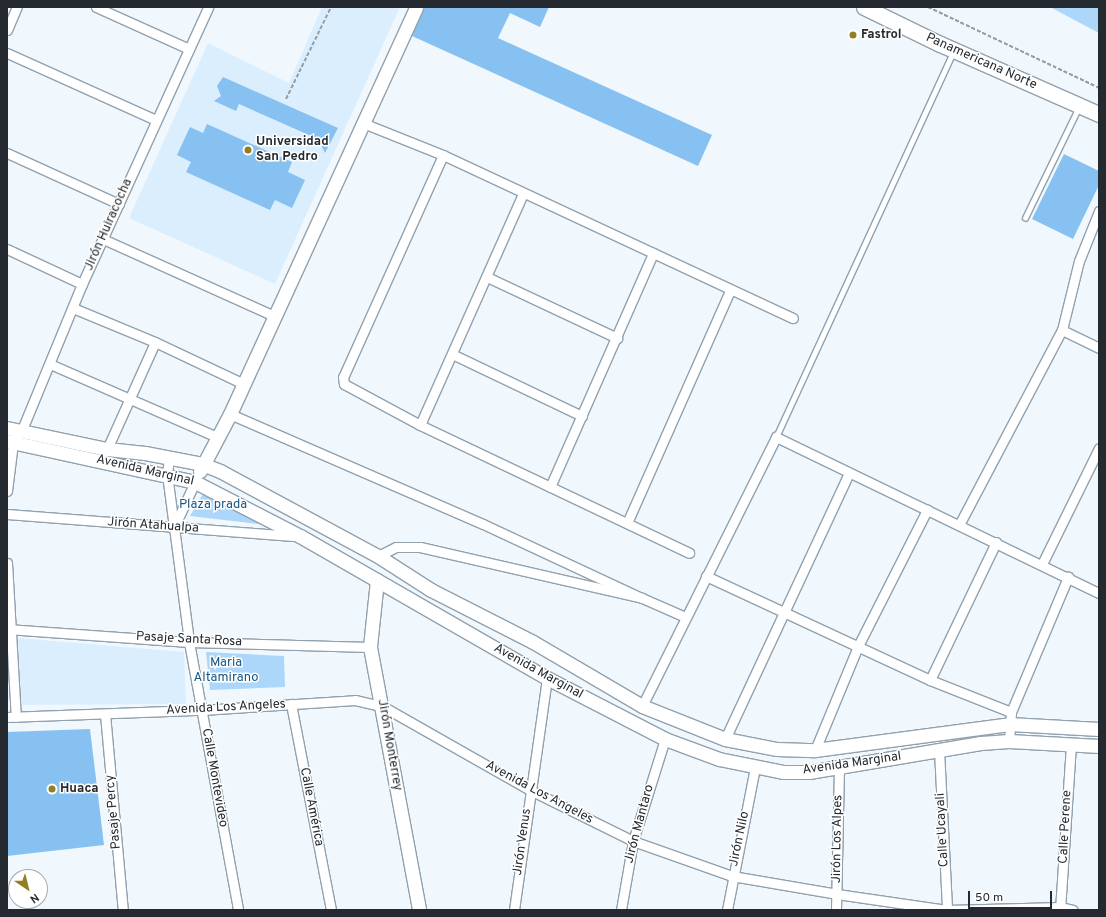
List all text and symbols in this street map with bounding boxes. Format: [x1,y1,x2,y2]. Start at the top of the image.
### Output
place label: Fastrol [861,27,902,43]
marker: Fastrol [848,30,858,40]
street label: Panamericana Norte [923,30,1039,94]
place label: Universidad San Pedro [256,135,329,166]
marker: Universidad San Pedro [243,145,253,155]
street label: Jirón Huiracocha [82,177,136,273]
street label: Avenida Marginal [95,452,195,490]
park label: Plaza prada [179,497,247,513]
street label: Jirón Atahualpa [106,515,200,537]
street label: Pasaje Santa Rosa [136,629,242,651]
street label: Avenida Marginal [491,641,585,703]
park label: Maria Altamirano [194,656,258,687]
street label: Avenida Los Angeles [166,697,286,719]
street label: Jirón Monterrey [373,698,405,792]
street label: Calle Montevideo [198,727,230,829]
street label: Avenida Marginal [802,749,902,779]
street label: Avenida Los Angeles [482,758,596,828]
street label: Calle América [296,766,326,848]
street label: Pasaje Percy [103,774,125,850]
place label: Huaca [60,781,99,797]
street label: Jirón Mantaro [622,783,658,865]
marker: Huaca [47,784,57,794]
street label: Calle Perene [1056,790,1076,864]
street label: Calle Ucayali [933,792,953,868]
street label: Jirón Los Alpes [829,794,847,884]
street label: Jirón Venus [511,807,535,877]
street label: Jirón Nilo [727,810,753,868]
north arrow [8,869,48,909]
scale bar [970,883,1054,909]
text: N [27,890,42,906]
text: 50 m [975,890,1003,906]

